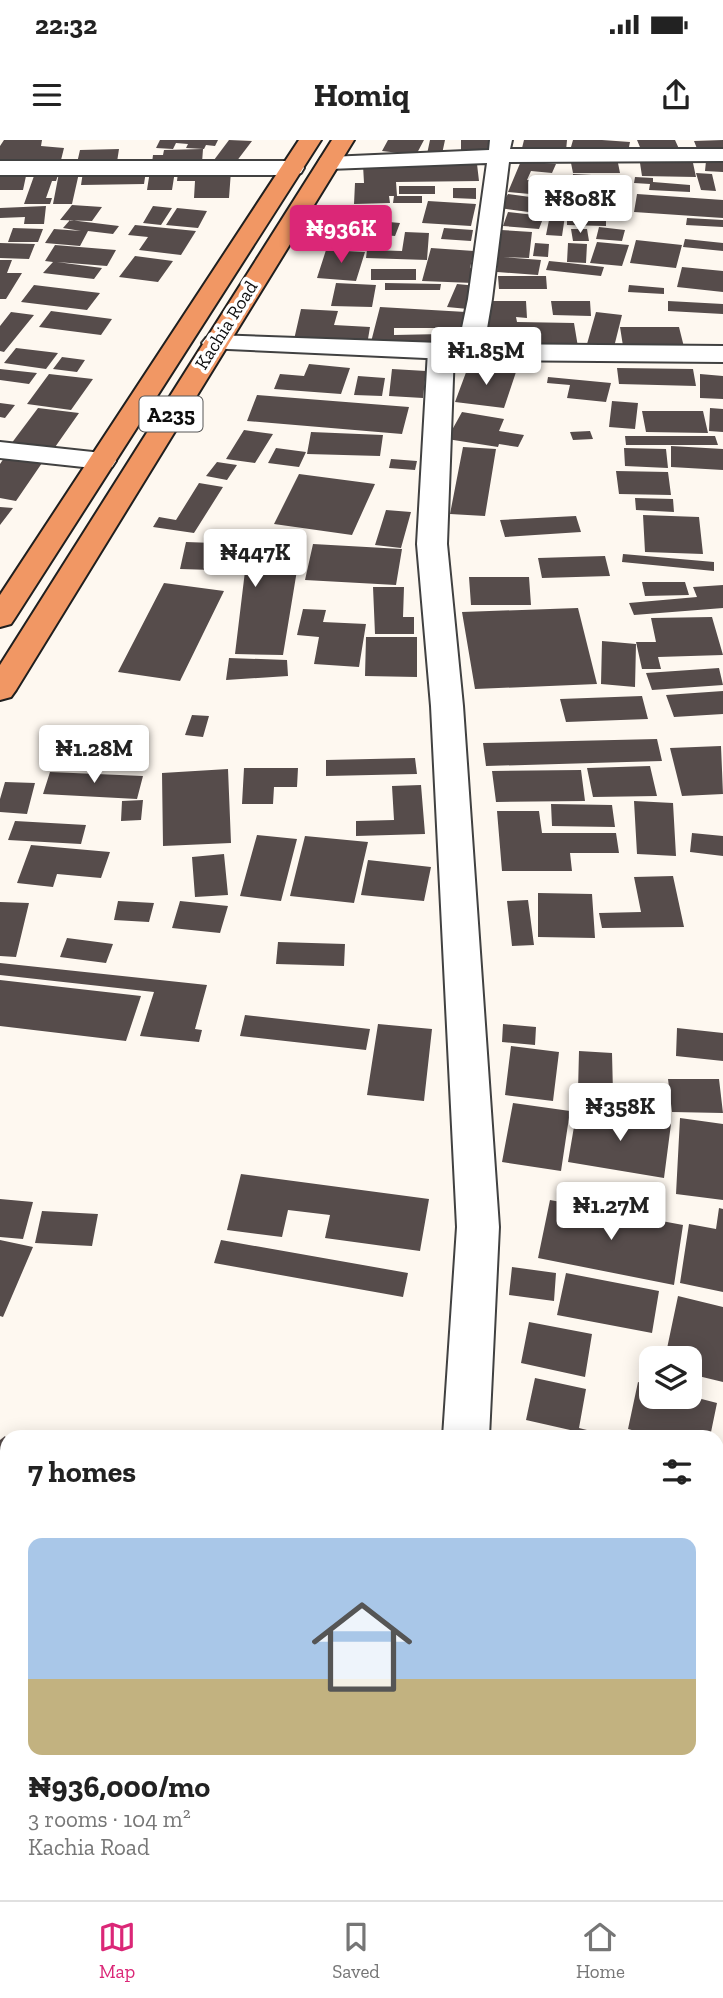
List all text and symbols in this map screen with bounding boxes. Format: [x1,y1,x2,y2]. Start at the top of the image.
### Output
text: 22:32 [35,9,97,41]
icon: menu [28,76,66,114]
text: Homiq [314,76,409,114]
icon: share [657,76,695,114]
pin: ₦808K [531,176,629,235]
text: ₦808K [544,184,616,212]
pin: ₦936K [292,206,390,265]
text: ₦936K [306,214,376,242]
street label: Kachia Road [190,276,263,374]
pin: ₦1.85M [429,328,543,387]
text: ₦1.85M [447,336,525,364]
road number: A235 [140,396,202,432]
pin: ₦447K [206,530,304,589]
text: ₦447K [220,538,290,566]
pin: ₦1.28M [37,726,151,785]
text: ₦1.28M [55,734,133,762]
pin: ₦358K [571,1084,669,1143]
text: ₦358K [585,1092,655,1120]
pin: ₦1.27M [554,1182,668,1242]
text: ₦1.27M [573,1191,649,1219]
map controls [639,1346,702,1409]
button: layers [639,1346,702,1409]
icon: filters [658,1453,696,1491]
text: 7 homes [28,1454,136,1490]
icon: home [299,1584,425,1710]
text: ₦936,000/mo [28,1769,210,1805]
text: 3 rooms · 104 m² [28,1805,191,1833]
text: Kachia Road [28,1833,150,1861]
tab: Map [98,1918,136,1983]
tab: Saved [332,1918,380,1983]
tab: Home [576,1918,625,1983]

